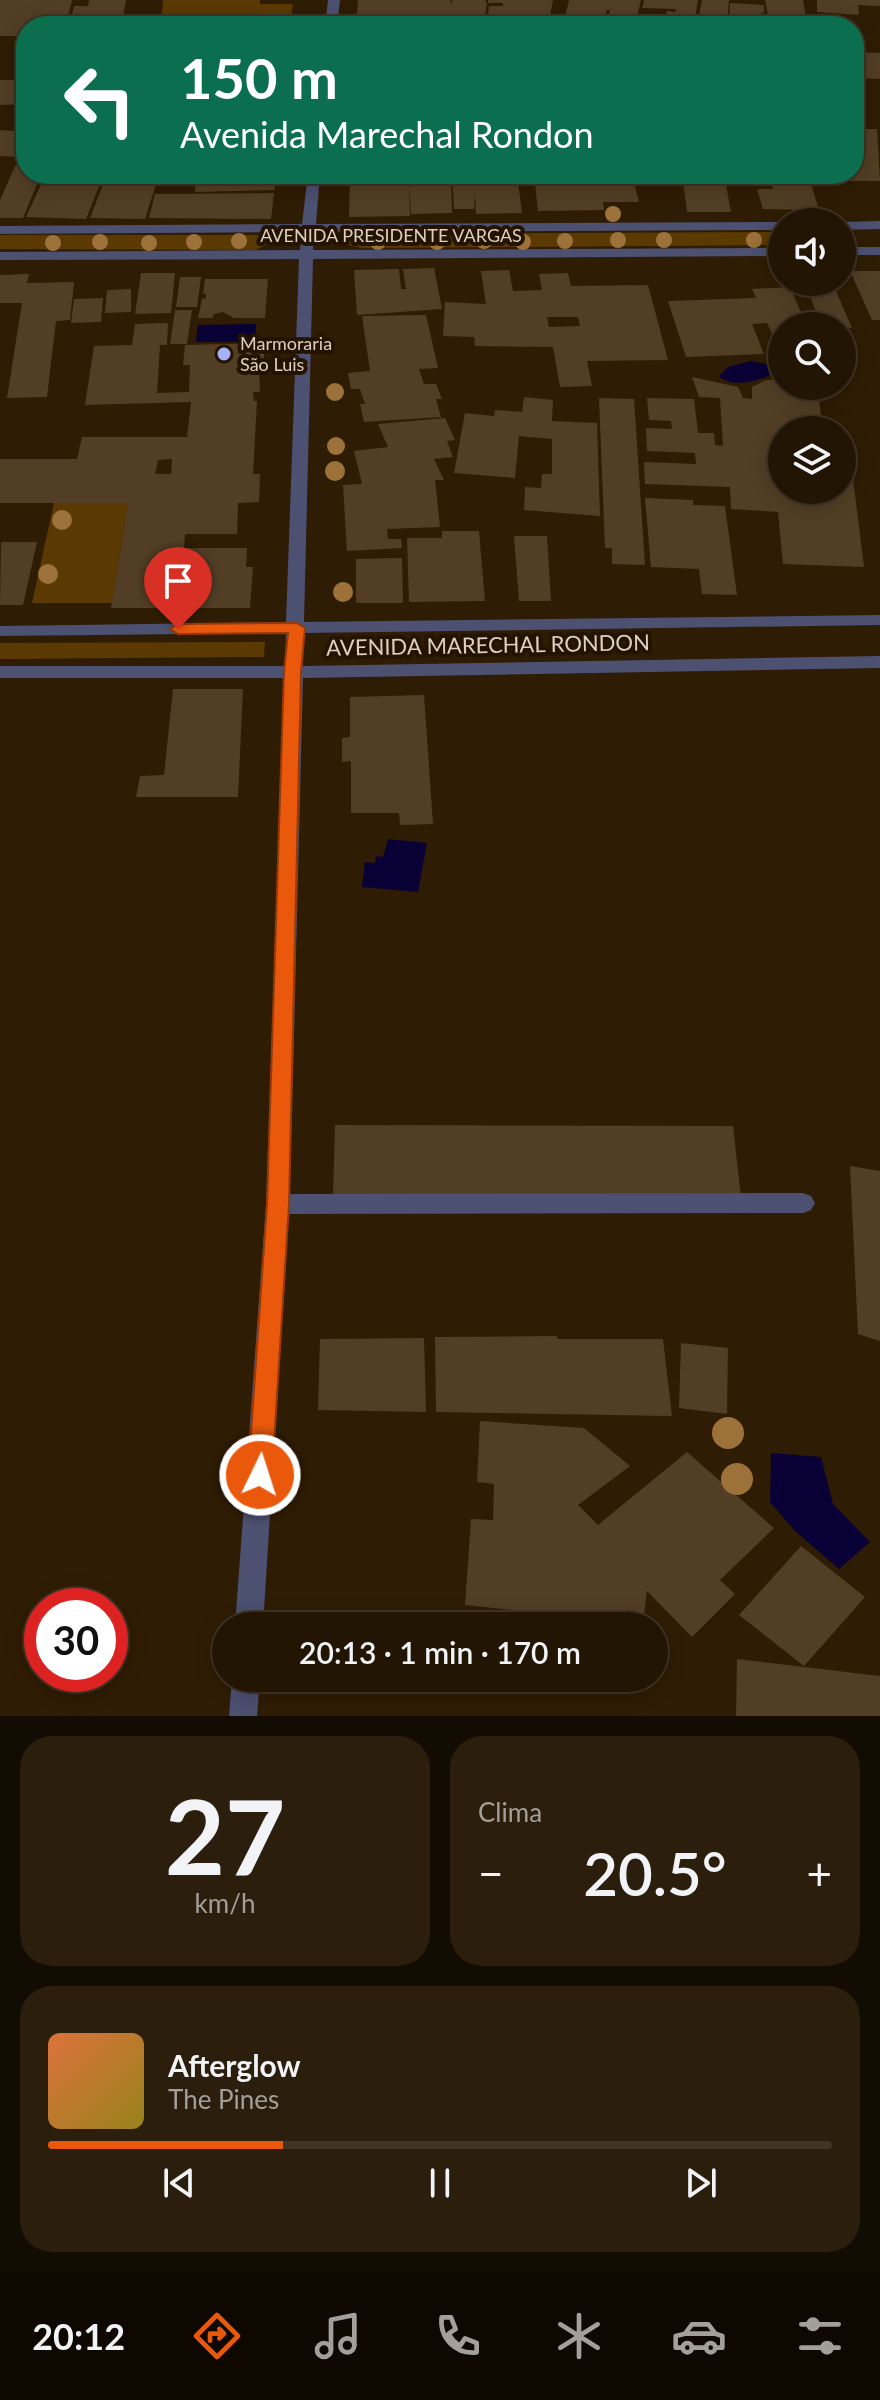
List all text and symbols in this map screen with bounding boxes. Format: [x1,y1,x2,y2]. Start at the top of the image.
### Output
text: 150 m [180,44,338,111]
icon: left [48,48,152,152]
text: Avenida Marechal Rondon [180,112,594,156]
map controls [768,208,856,504]
button: sound [768,208,856,296]
street label: AVENIDA PRESIDENTE VARGAS [260,224,522,246]
button: search [768,312,856,400]
place label: Marmoraria São Luis [240,332,332,375]
marker: Marmoraria São Luis [215,345,233,363]
button: layers [768,416,856,504]
pin [144,547,212,629]
icon: arrive [156,559,200,603]
street label: AVENIDA MARECHAL RONDON [326,628,650,661]
position arrow [218,1433,302,1517]
speed limit sign: 30 [24,1588,128,1692]
text: 20:13 · 1 min · 170 m [299,1634,581,1670]
text: 27 [165,1772,285,1897]
text: Clima [478,1796,542,1828]
text: 20.5° [583,1837,727,1909]
text: − [478,1847,504,1899]
text: + [806,1847,832,1899]
text: km/h [195,1887,255,1919]
text: Afterglow [168,2047,301,2083]
text: The Pines [168,2083,279,2115]
icon: previous [157,2161,201,2205]
icon: pause [418,2161,462,2205]
icon: next [679,2161,723,2205]
icon: directions [189,2308,245,2364]
icon: music [310,2308,366,2364]
icon: phone [430,2308,486,2364]
icon: climate [551,2308,607,2364]
icon: car [671,2308,727,2364]
icon: filters [792,2308,848,2364]
text: 20:12 [32,2314,125,2358]

